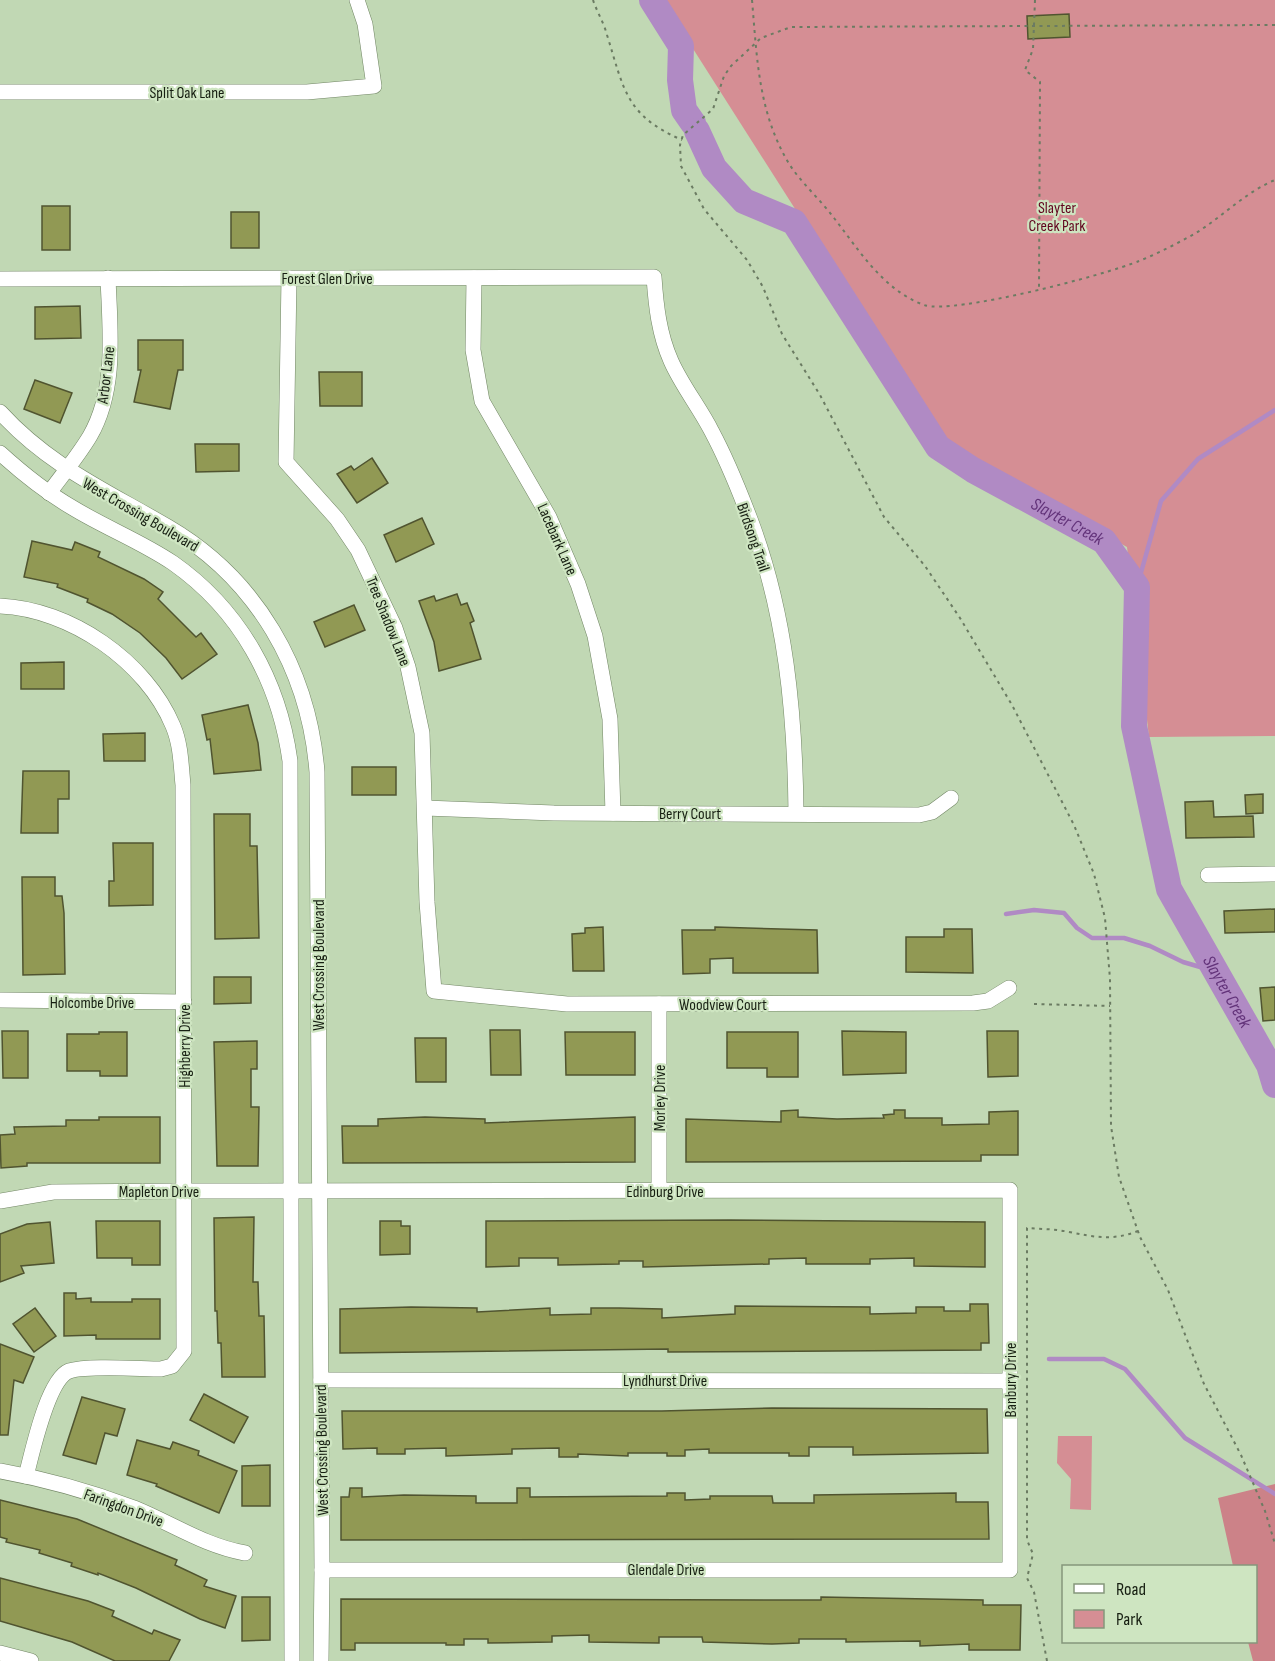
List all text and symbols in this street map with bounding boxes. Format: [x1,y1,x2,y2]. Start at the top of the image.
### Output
street label: Split Oak Lane [149,84,225,103]
park label: Slayter Creek Park [1029,199,1085,236]
street label: Forest Glen Drive [281,270,373,289]
street label: Arbor Lane [93,345,119,406]
street label: West Crossing Boulevard [79,474,202,556]
water label: Slayter Creek [1027,493,1108,550]
street label: Lacebark Lane [532,501,581,578]
street label: Birdsong Trail [732,501,773,574]
street label: Tree Shadow Lane [361,574,414,669]
street label: Berry Court [659,805,721,824]
street label: West Crossing Boulevard [310,899,329,1031]
water label: Slayter Creek [1198,952,1256,1033]
street label: Holcombe Drive [50,994,134,1013]
street label: Woodview Court [679,996,767,1015]
street label: Highberry Drive [176,1004,195,1088]
street label: Morley Drive [651,1065,670,1131]
street label: Mapleton Drive [119,1183,199,1202]
street label: Edinburg Drive [626,1183,704,1202]
street label: Banbury Drive [1002,1343,1021,1417]
street label: Lyndhurst Drive [623,1372,707,1391]
street label: West Crossing Boulevard [312,1384,333,1516]
street label: Faringdon Drive [81,1485,166,1532]
street label: Glendale Drive [628,1561,705,1580]
legend [1062,1565,1257,1643]
text: Road [1116,1579,1146,1600]
text: Park [1116,1609,1142,1630]

